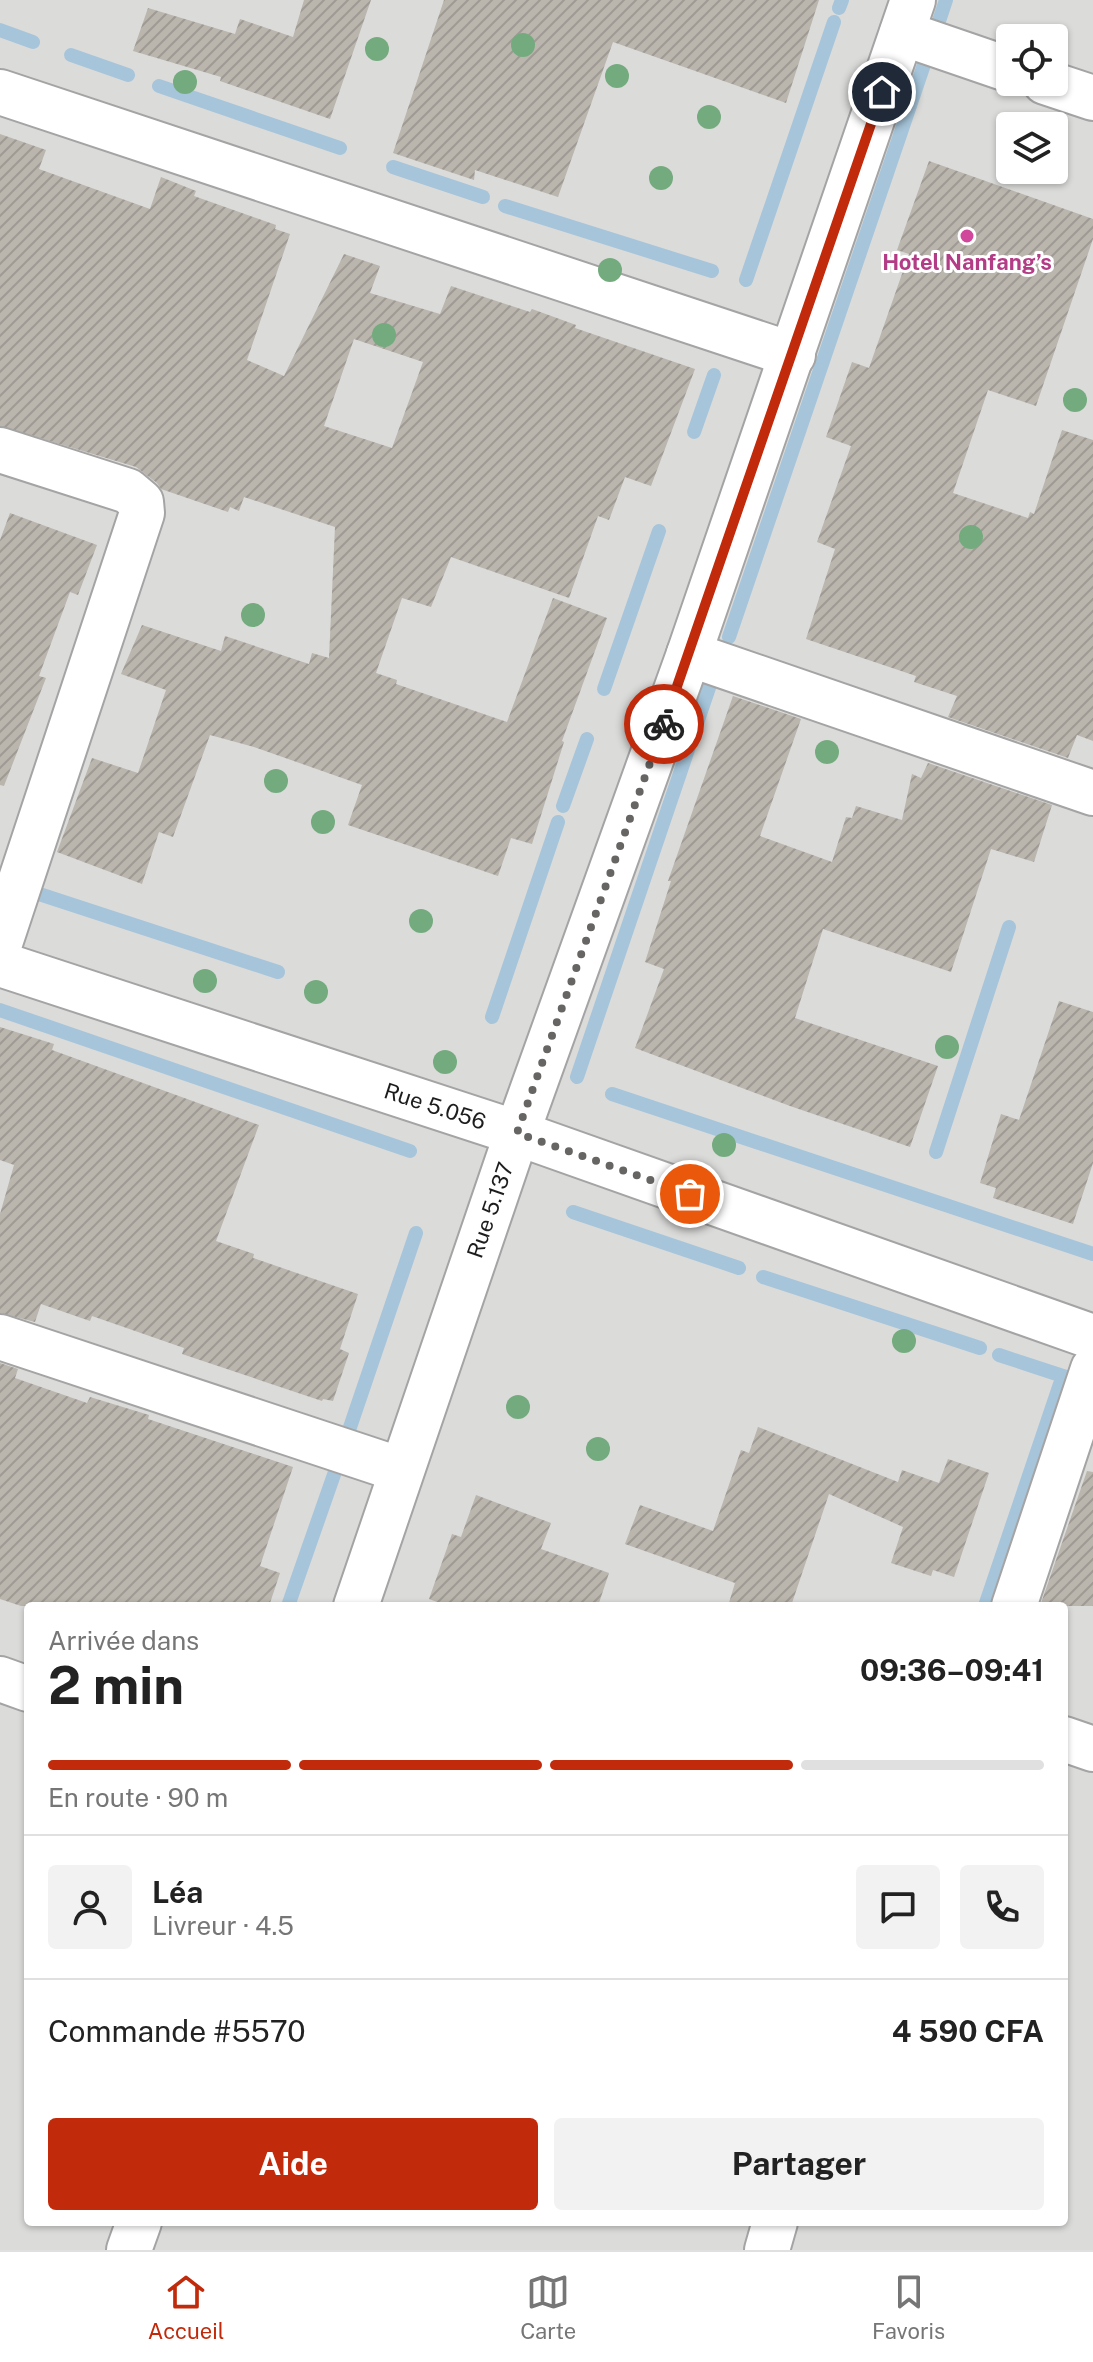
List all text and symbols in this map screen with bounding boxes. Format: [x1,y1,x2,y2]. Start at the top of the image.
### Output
map controls [996,24,1068,184]
button: locate [996,24,1068,96]
pin [848,58,916,126]
icon: home [860,70,904,114]
button: layers [996,112,1068,184]
marker: Hotel Nanfang’s [958,227,976,245]
place label: Hotel Nanfang’s [882,249,1052,275]
courier [624,684,704,764]
icon: bike [642,702,686,746]
street label: Rue 5.056 [381,1077,489,1135]
street label: Rue 5.137 [461,1159,519,1261]
pin [656,1160,724,1228]
icon: bag [668,1172,712,1216]
text: Arrivée dans [48,1625,199,1656]
text: 09:36–09:41 [860,1652,1044,1688]
text: 2 min [48,1655,184,1716]
text: En route · 90 m [48,1782,228,1813]
button: person [48,1865,132,1949]
button: chat [856,1865,940,1949]
button: phone [960,1865,1044,1949]
text: Léa [152,1874,203,1910]
text: Livreur · 4.5 [152,1910,294,1941]
text: Commande #5570 [48,2013,306,2049]
text: 4 590 CFA [892,2013,1044,2049]
button: Aide [48,2118,538,2210]
button: Partager [554,2118,1044,2210]
tab: Accueil [148,2270,224,2344]
tab: Carte [520,2270,576,2344]
tab: Favoris [872,2270,945,2344]

